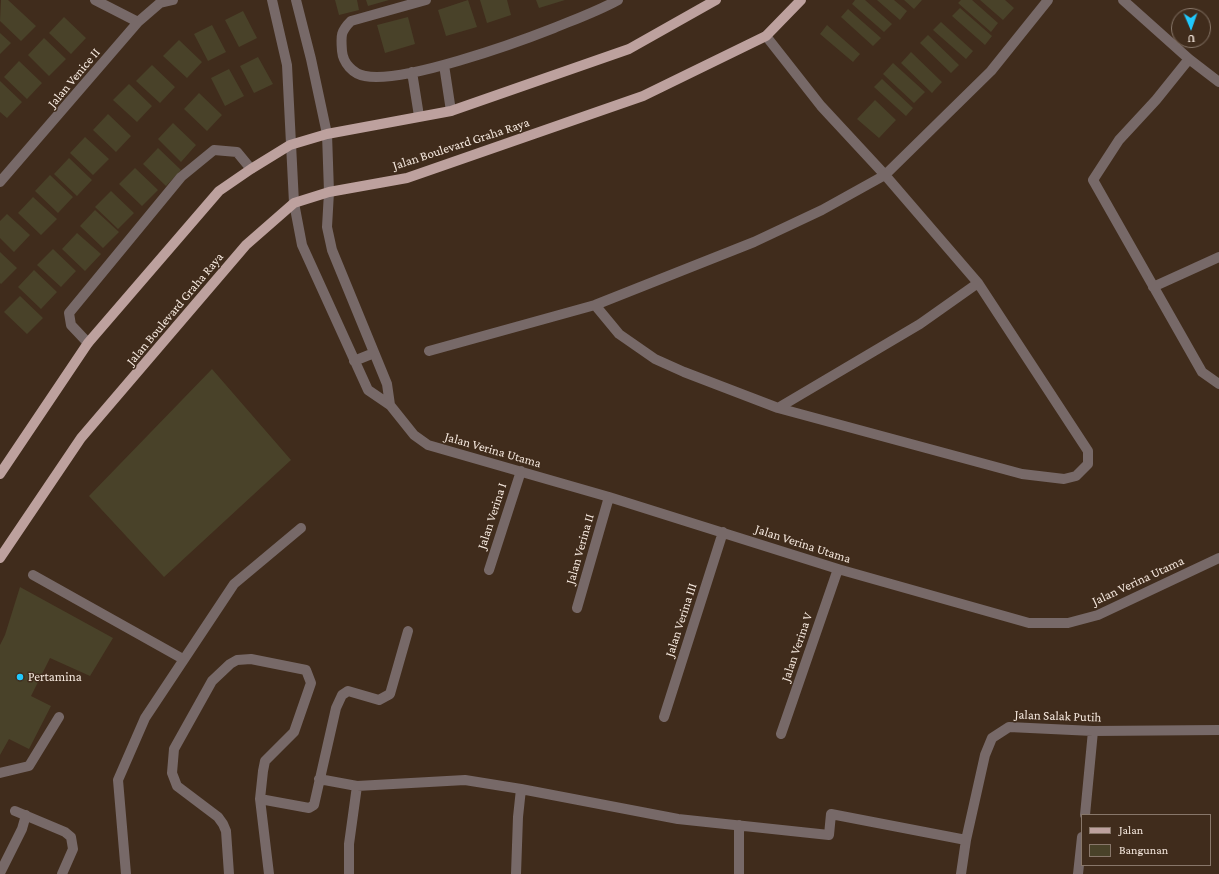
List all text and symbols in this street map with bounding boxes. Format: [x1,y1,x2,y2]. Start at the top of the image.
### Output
north arrow [1171,8,1211,48]
text: U [1187,33,1195,45]
street label: Jalan Venice II [45,45,103,111]
street label: Jalan Boulevard Graha Raya [391,115,531,173]
street label: Jalan Boulevard Graha Raya [123,249,227,369]
street label: Jalan Verina Utama [443,429,543,471]
street label: Jalan Verina I [474,481,510,551]
street label: Jalan Verina II [562,512,598,586]
street label: Jalan Verina Utama [753,521,853,567]
street label: Jalan Verina Utama [1089,553,1187,609]
street label: Jalan Verina III [662,581,700,659]
street label: Jalan Verina V [778,610,816,684]
place label: Pertamina [28,669,82,685]
marker: Pertamina [15,672,25,682]
street label: Jalan Salak Putih [1014,707,1102,725]
legend [1081,814,1211,866]
text: Jalan [1119,823,1143,837]
text: Bangunan [1119,843,1168,857]

